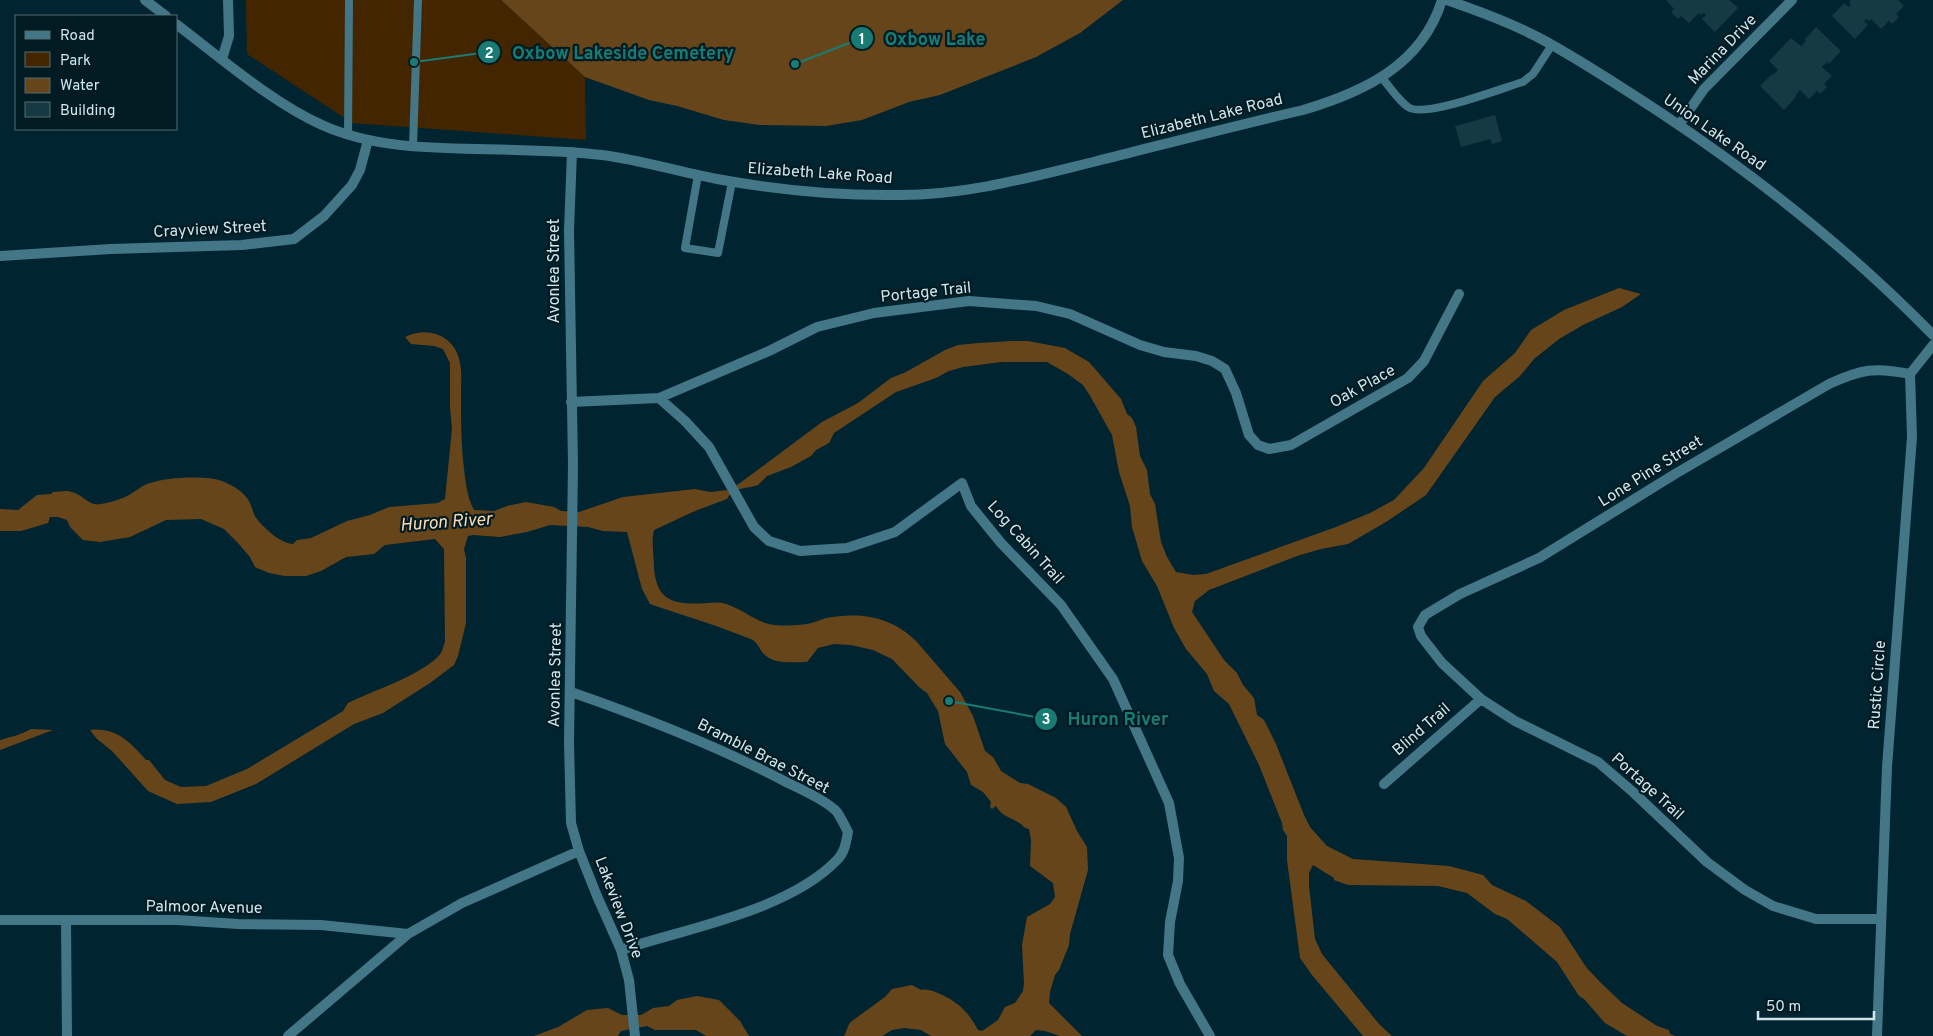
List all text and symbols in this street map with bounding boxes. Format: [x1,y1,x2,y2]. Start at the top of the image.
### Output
street label: Marina Drive [1684,11,1762,89]
legend [15,15,178,130]
callout: Oxbow Lake [849,22,995,55]
text: Road [60,27,95,46]
text: Oxbow Lake [884,29,986,52]
text: 1 [859,31,865,50]
callout: Oxbow Lakeside Cemetery [477,36,744,69]
text: Oxbow Lakeside Cemetery [512,43,734,66]
text: 2 [484,45,494,64]
text: Park [60,52,91,71]
text: Water [60,77,100,96]
street label: Elizabeth Lake Road [1139,90,1285,144]
street label: Union Lake Road [1659,90,1769,176]
text: Building [60,102,115,121]
street label: Elizabeth Lake Road [747,159,893,189]
street label: Crayview Street [153,217,267,243]
street label: Avonlea Street [545,219,565,323]
street label: Portage Trail [880,278,972,308]
street label: Oak Place [1327,361,1399,413]
street label: Lone Pine Street [1595,432,1707,512]
street label: Log Cabin Trail [982,497,1068,589]
water label: Huron River [399,508,495,538]
street label: Avonlea Street [545,622,567,728]
street label: Rustic Circle [1865,640,1891,730]
street label: Blind Trail [1389,699,1455,761]
callout: Huron River [1033,703,1179,736]
text: Huron River [1068,709,1169,732]
text: 3 [1042,711,1051,730]
street label: Bramble Brae Street [694,715,832,799]
street label: Portage Trail [1606,749,1688,825]
street label: Lakeview Drive [589,854,647,962]
street label: Palmoor Avenue [145,897,263,919]
scale bar [1758,988,1874,1020]
text: 50 m [1766,998,1801,1017]

